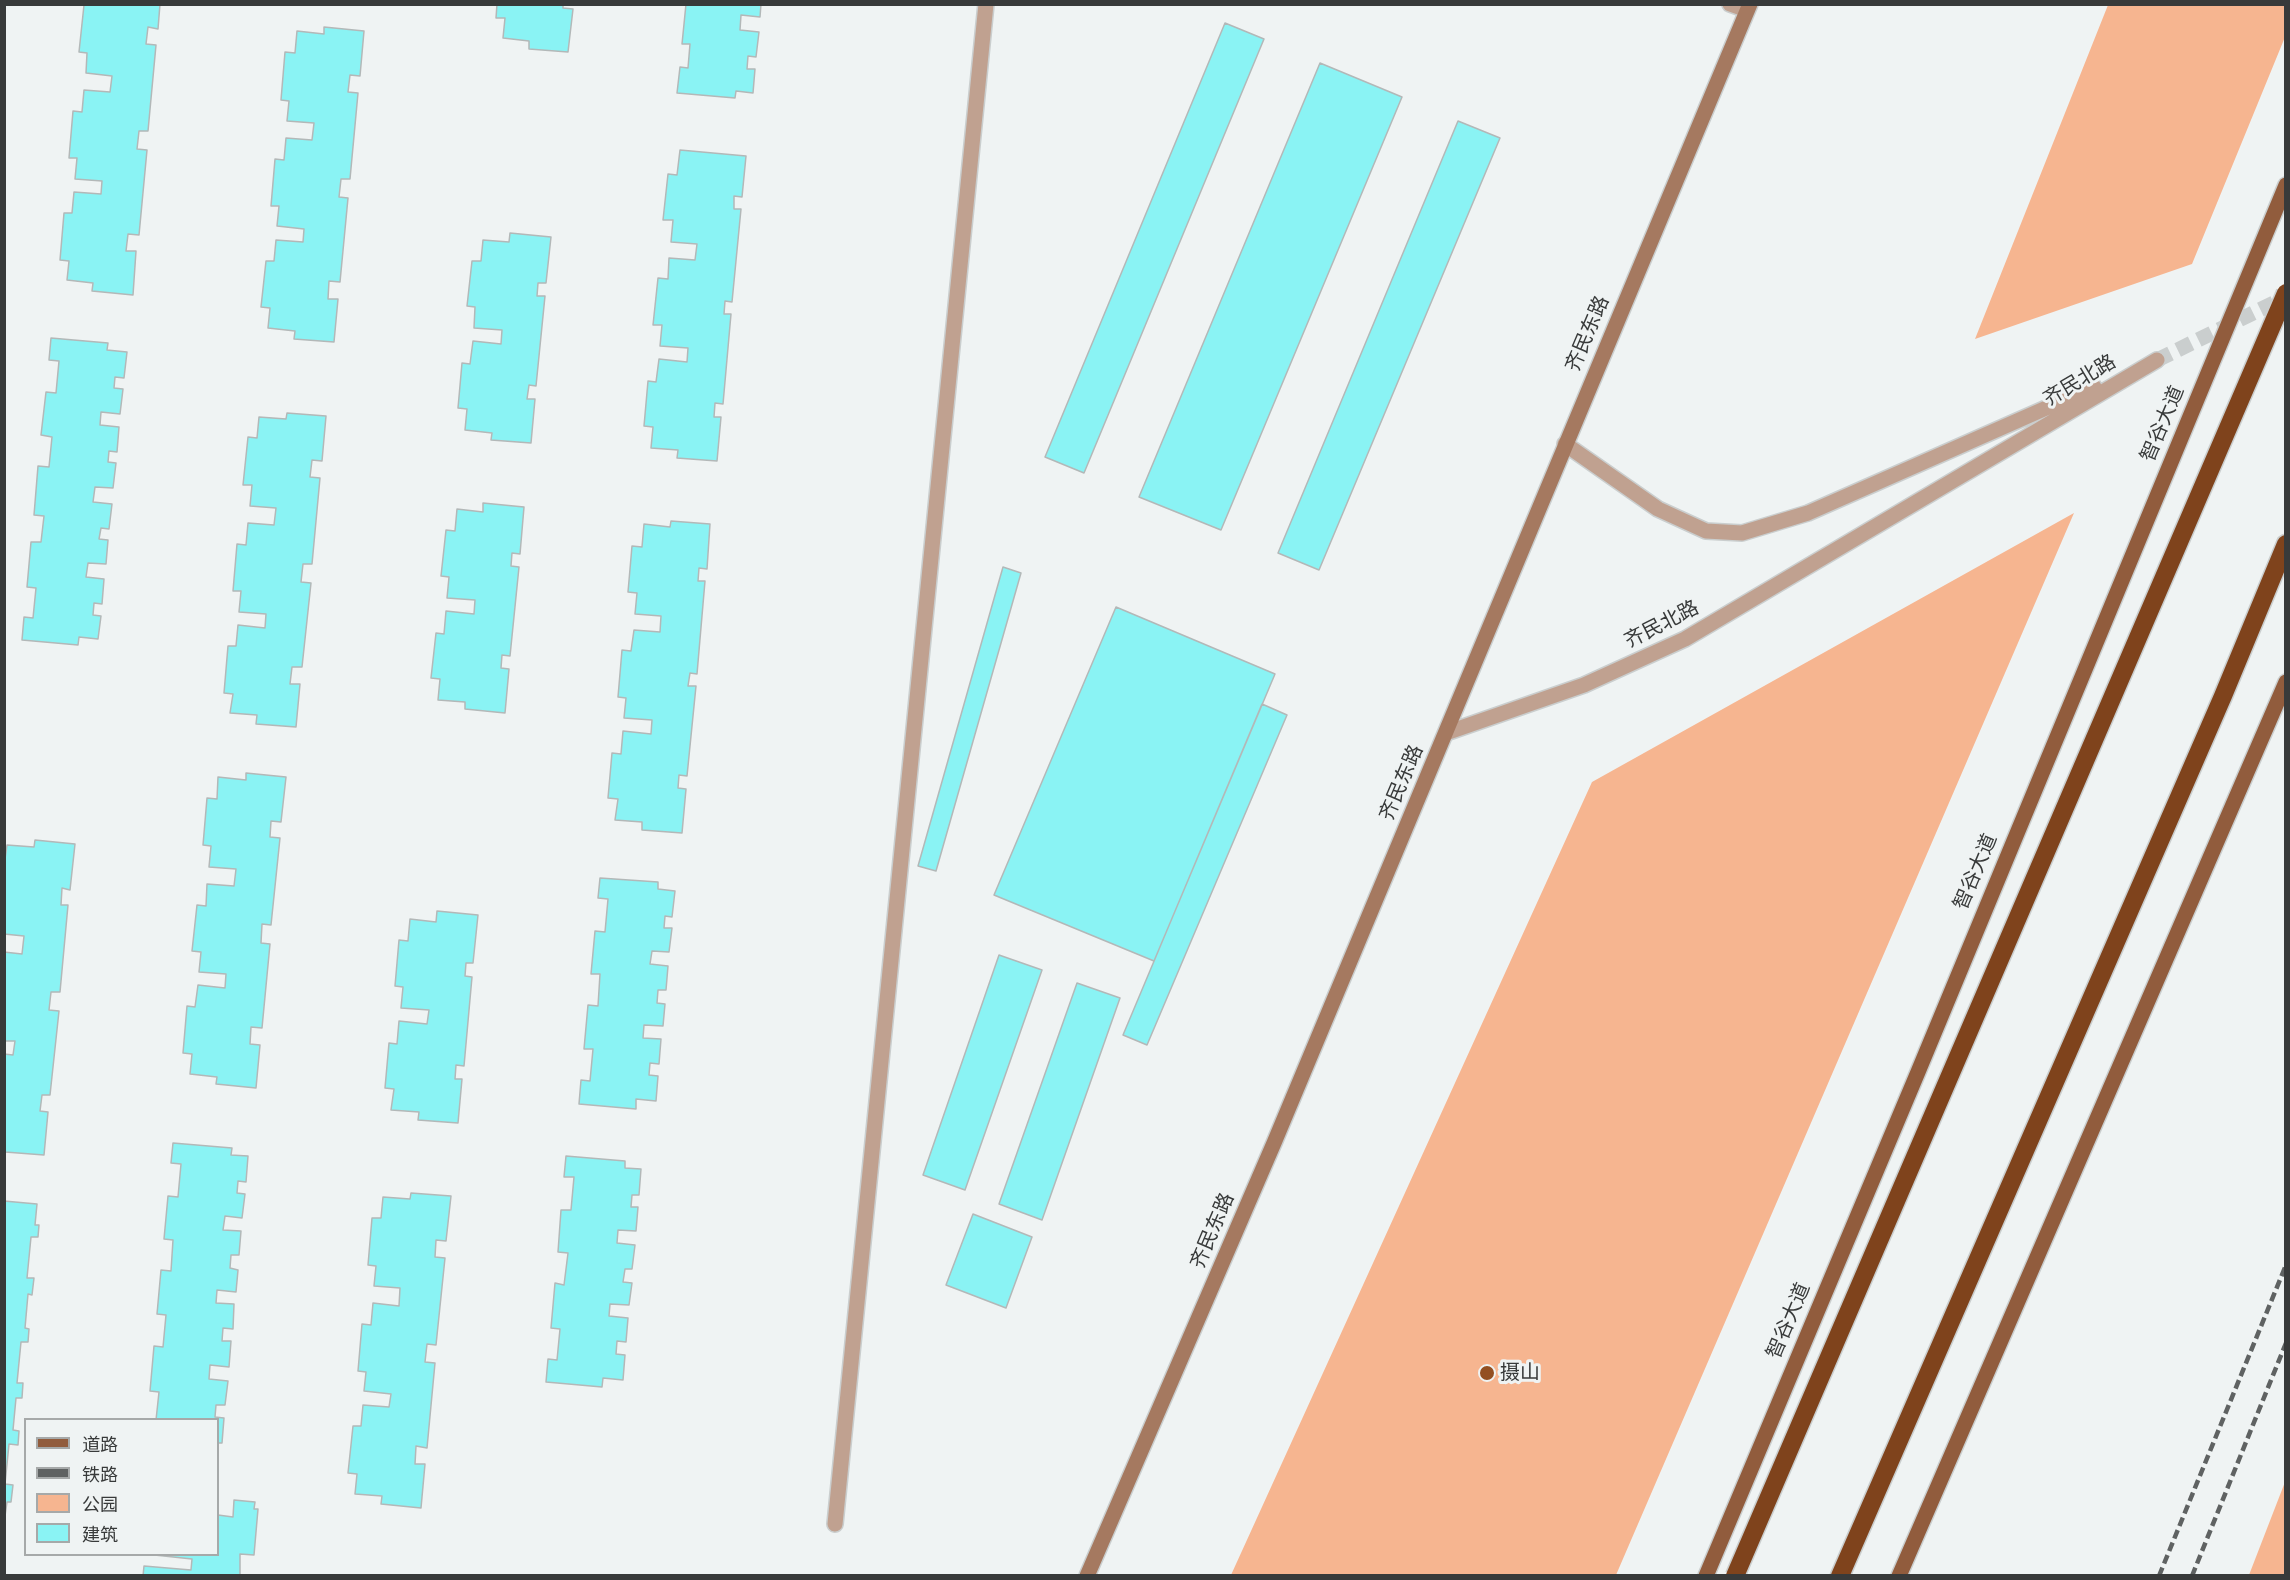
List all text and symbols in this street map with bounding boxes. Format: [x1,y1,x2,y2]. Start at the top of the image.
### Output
street label: 齐民东路 [1561,292,1615,376]
street label: 齐民北路 [2040,350,2120,412]
street label: 智谷大道 [2136,382,2190,466]
street label: 齐民北路 [1621,596,1703,654]
street label: 齐民东路 [1375,741,1429,825]
street label: 智谷大道 [1949,830,2003,914]
street label: 齐民东路 [1186,1189,1240,1273]
street label: 智谷大道 [1762,1279,1816,1363]
place label: 摄山 [1500,1361,1540,1385]
marker: 摄山 [1478,1364,1496,1382]
legend [24,1418,219,1556]
text: 道路 [82,1435,118,1455]
text: 铁路 [82,1465,118,1485]
text: 公园 [82,1495,118,1515]
text: 建筑 [82,1525,118,1545]

